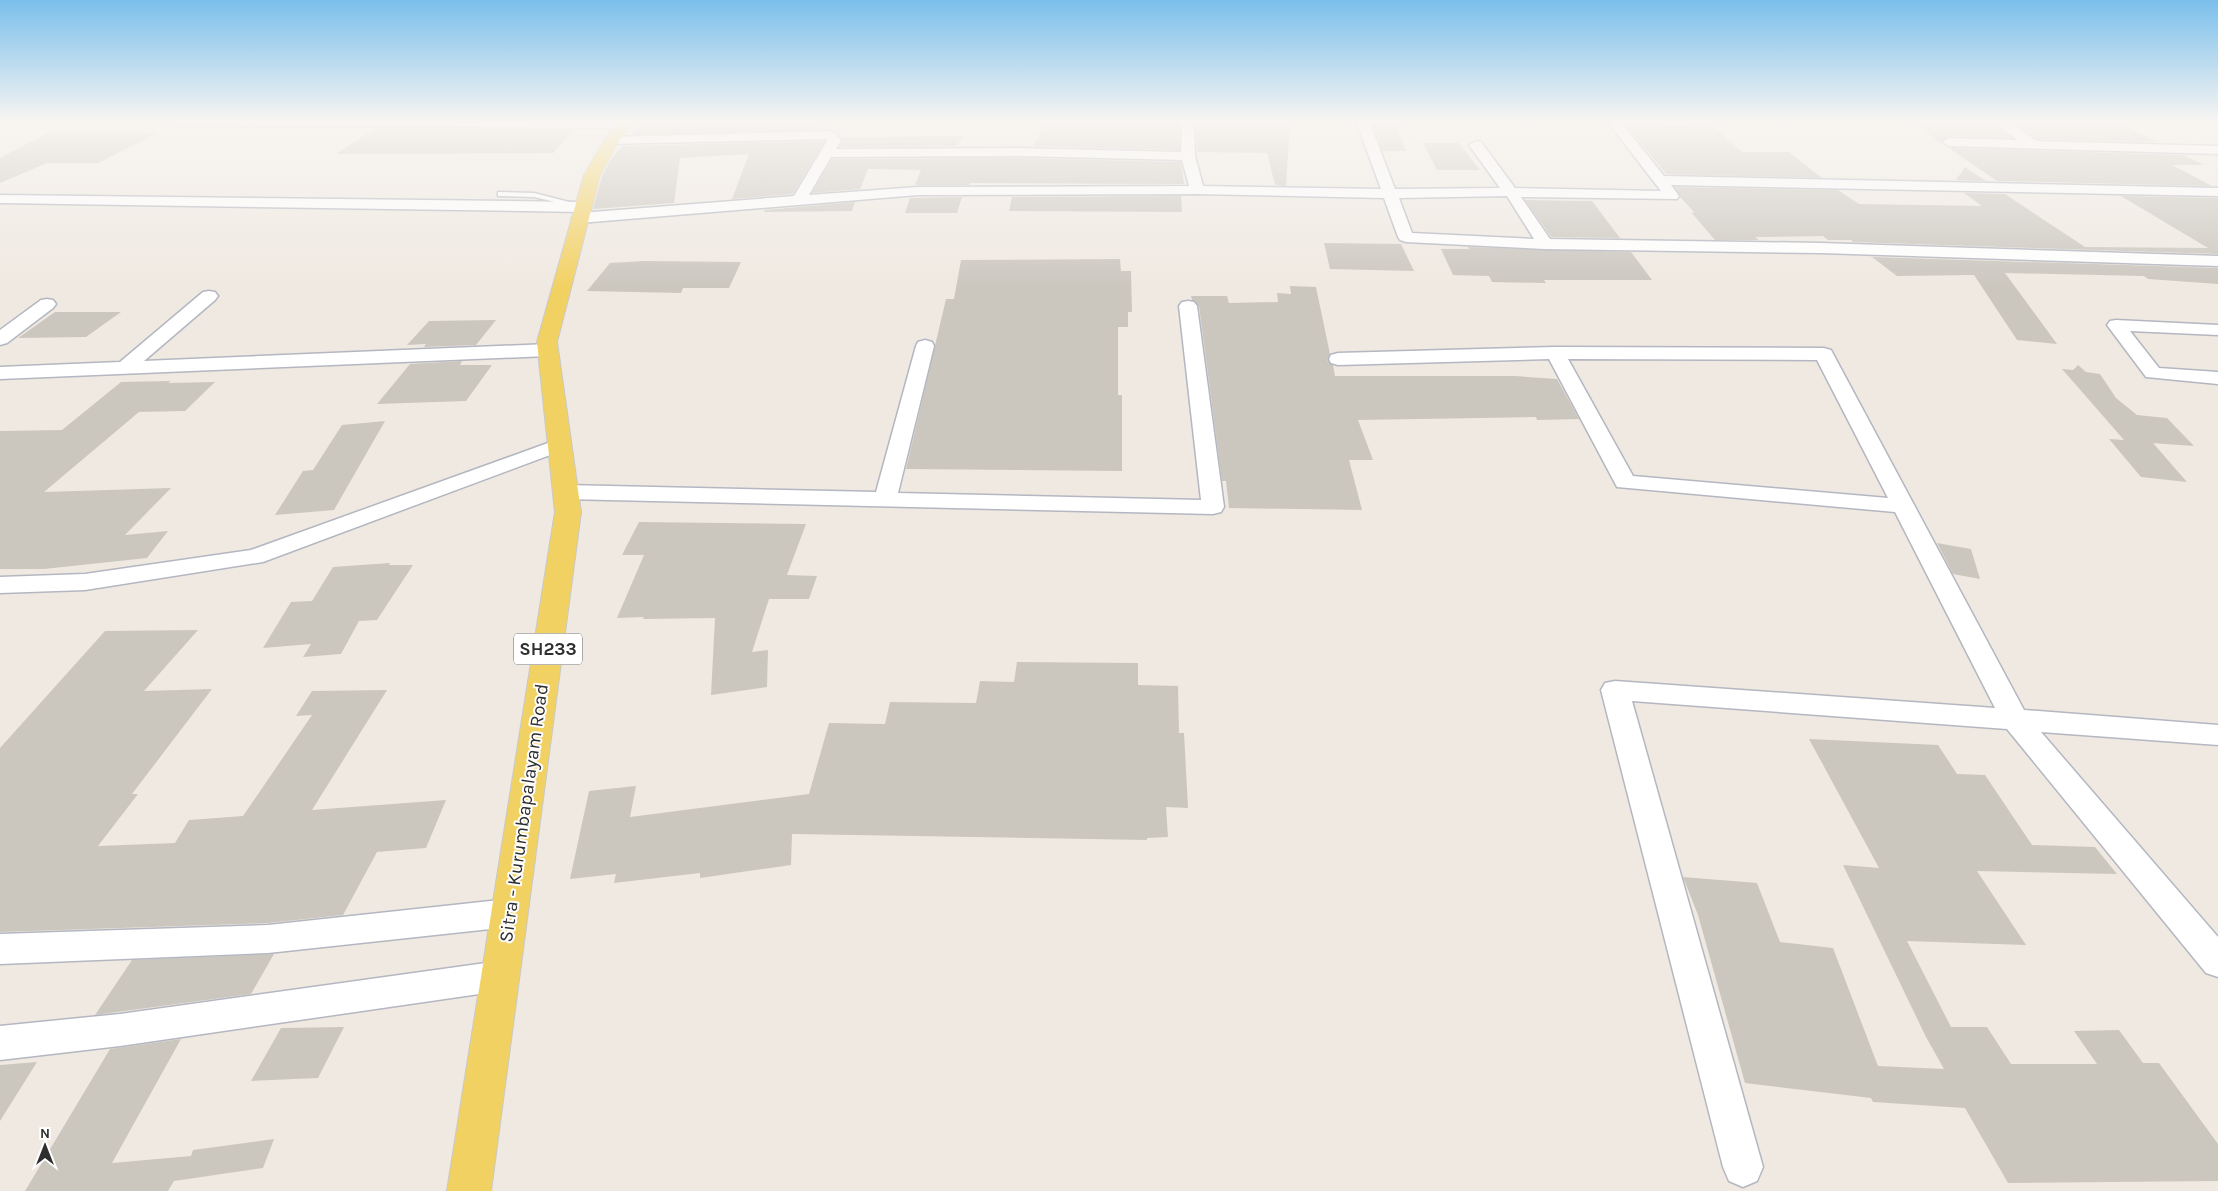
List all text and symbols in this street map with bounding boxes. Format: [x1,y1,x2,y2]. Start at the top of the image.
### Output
road number: SH233 [514,634,582,664]
street label: Sitra - Kurumbapalayam Road [495,682,553,944]
north arrow [20,1121,70,1171]
text: N [40,1125,50,1142]

